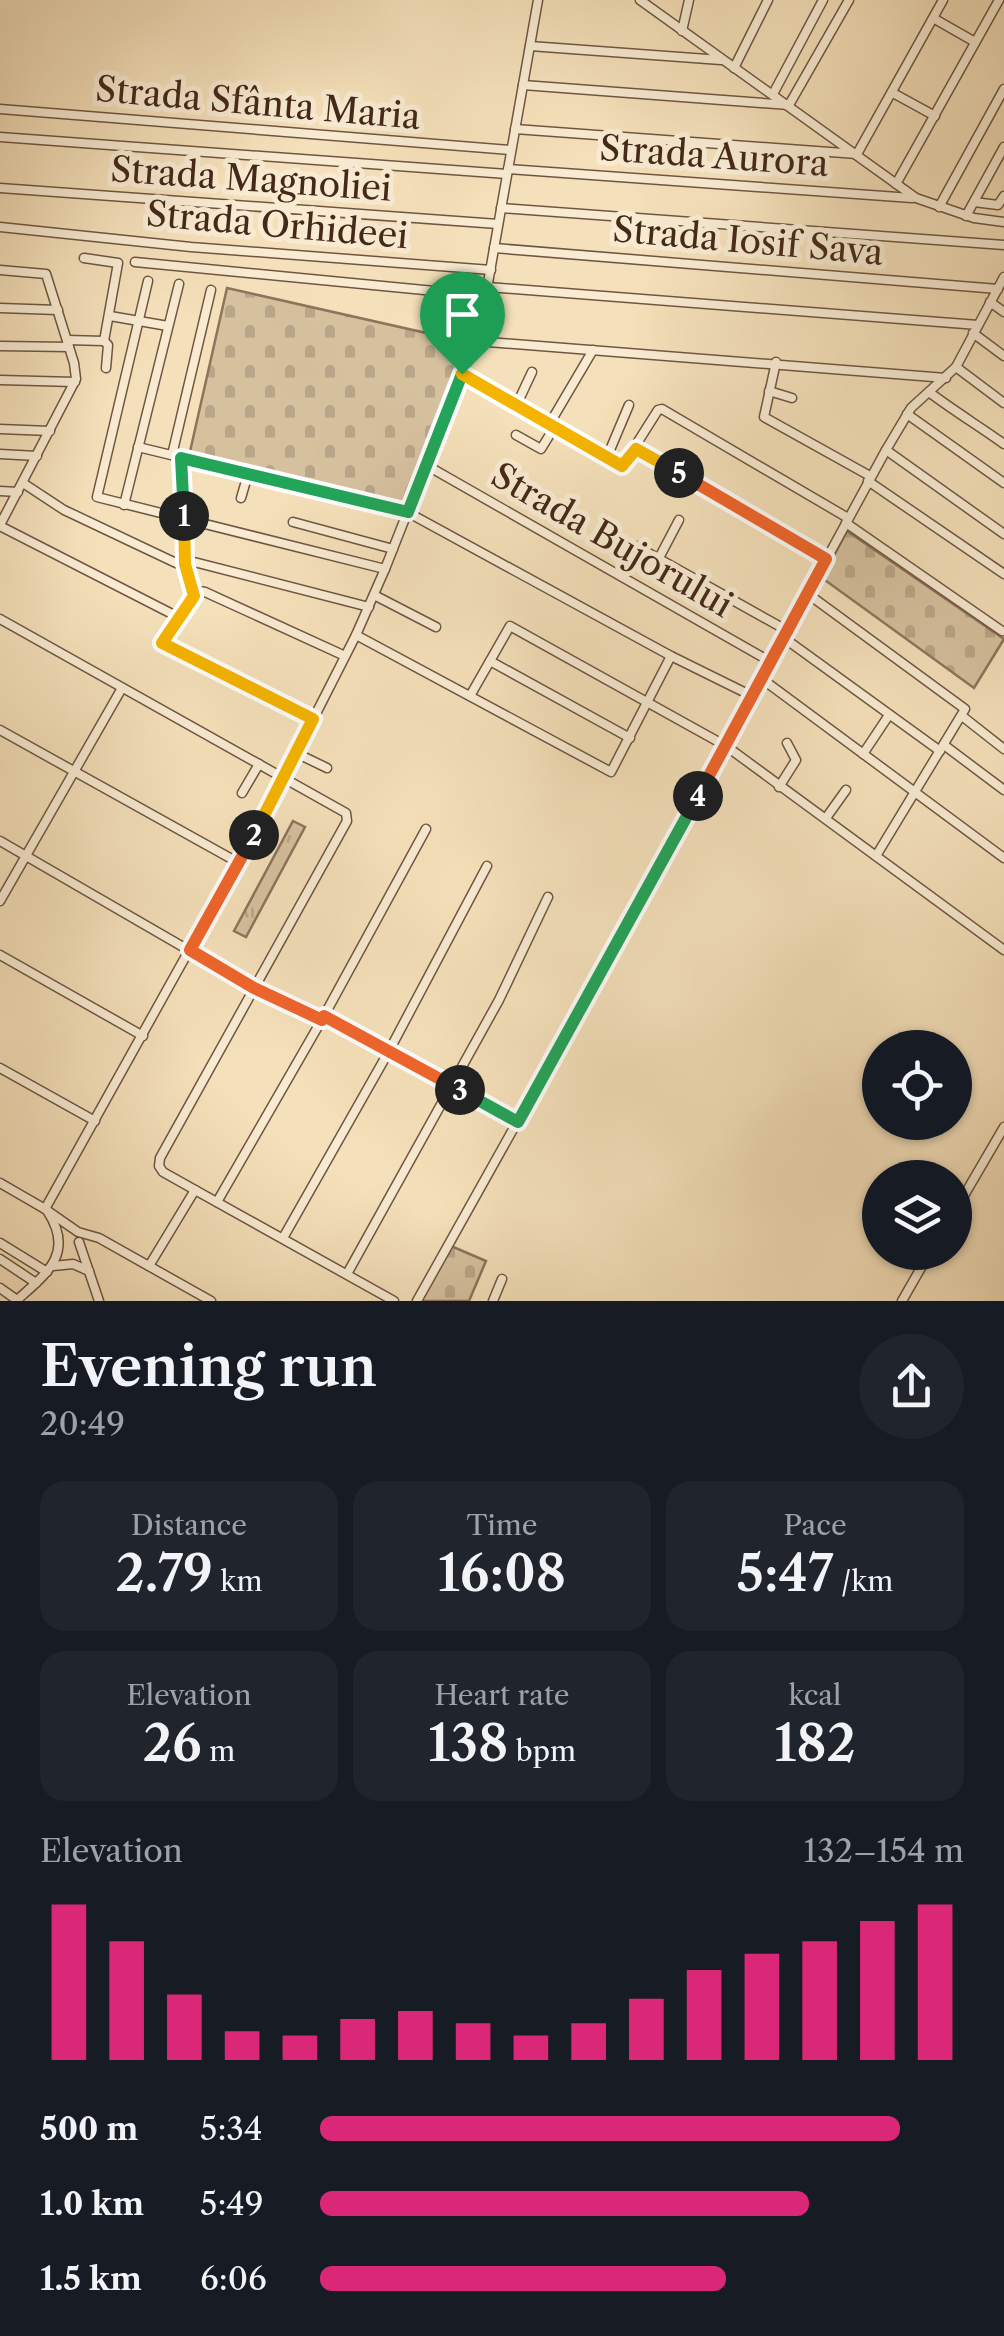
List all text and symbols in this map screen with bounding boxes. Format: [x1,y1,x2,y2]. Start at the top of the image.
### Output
street label: Strada Sfânta Maria [94,67,423,138]
street label: Strada Aurora [598,126,830,185]
street label: Strada Magnoliei [109,147,393,210]
street label: Strada Orhideei [144,192,410,257]
street label: Strada Iosif Sava [611,207,886,274]
pin [420,272,505,375]
icon: arrive [435,287,490,342]
pin: 5 [654,448,704,498]
street label: Strada Bujorului [484,453,741,626]
text: 5 [671,456,687,490]
pin: 1 [159,491,209,541]
text: 1 [178,499,190,533]
pin: 4 [673,771,723,821]
text: 4 [690,779,706,813]
pin: 2 [229,810,279,860]
text: 2 [246,818,262,852]
map controls [862,1030,972,1270]
button: locate [862,1030,972,1140]
pin: 3 [435,1065,485,1115]
text: 3 [452,1073,468,1107]
button: layers [862,1160,972,1270]
text: Evening run [40,1333,377,1400]
button: share [859,1334,964,1439]
text: 20:49 [40,1404,125,1443]
text: Distance [131,1508,247,1542]
text: Time [467,1508,537,1542]
text: Pace [783,1508,847,1542]
text: 2.79 [115,1542,213,1604]
text: 16:08 [438,1542,566,1604]
text: 5:47 [737,1542,834,1604]
text: km [213,1564,263,1598]
text: /km [834,1564,893,1598]
text: Elevation [126,1678,252,1712]
text: Heart rate [435,1678,569,1712]
text: kcal [789,1678,841,1712]
text: 26 [143,1712,202,1774]
text: 138 [428,1712,508,1774]
text: 182 [774,1712,856,1774]
text: m [202,1734,235,1768]
text: bpm [508,1734,576,1768]
text: Elevation [40,1831,183,1870]
text: 132–154 m [803,1831,964,1870]
text: 500 m [40,2109,138,2148]
text: 5:34 [200,2109,262,2148]
text: 1.0 km [40,2184,144,2223]
text: 5:49 [200,2184,264,2223]
text: 1.5 km [40,2259,142,2298]
text: 6:06 [200,2259,267,2298]

